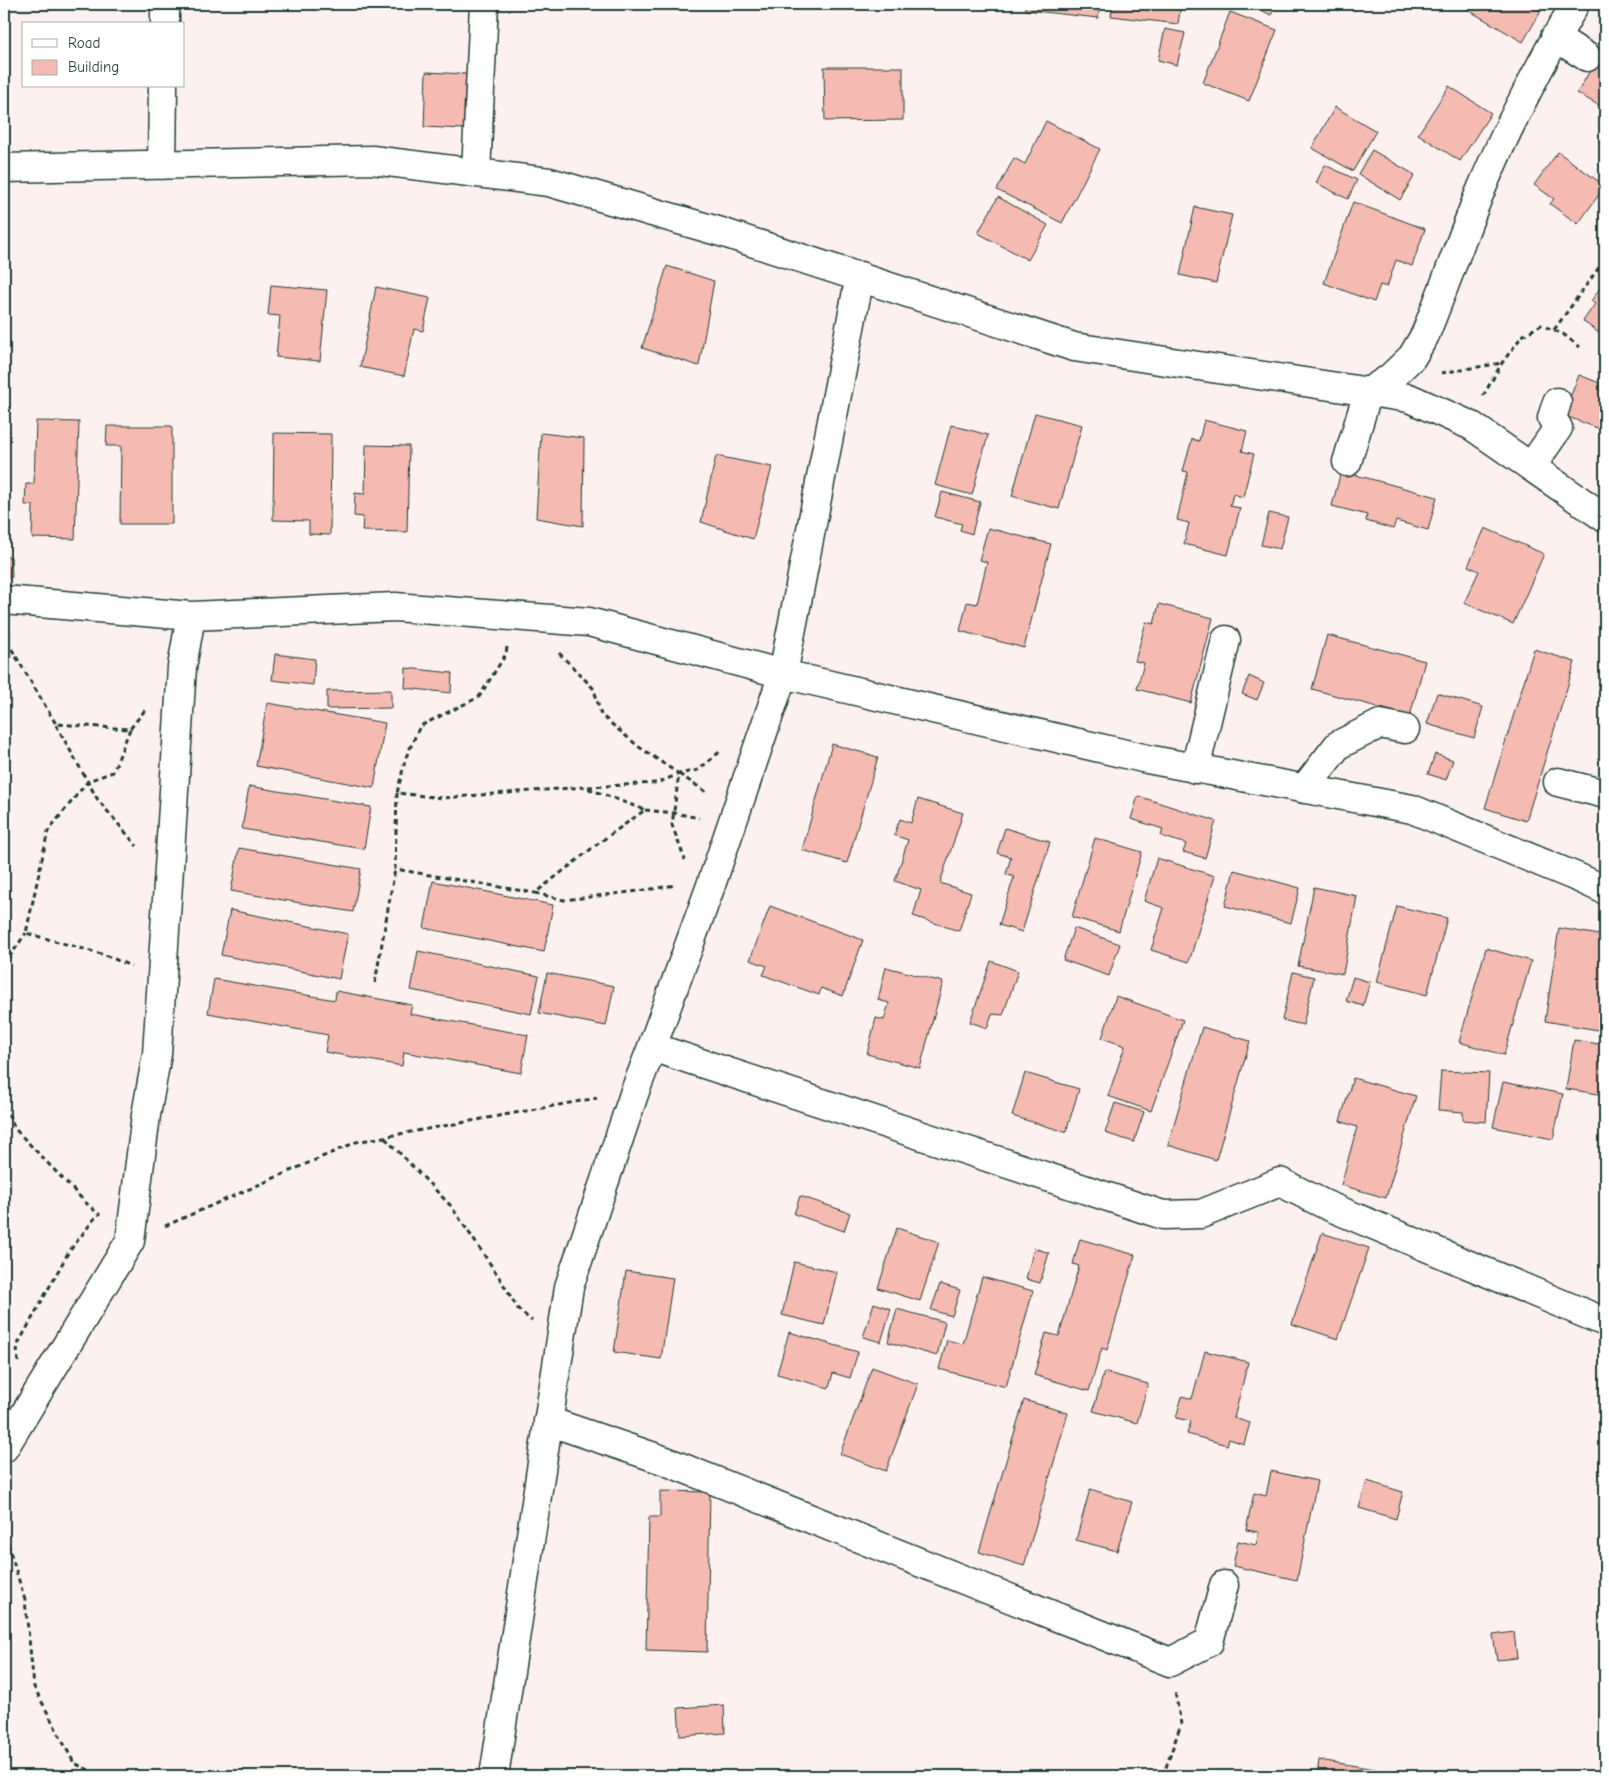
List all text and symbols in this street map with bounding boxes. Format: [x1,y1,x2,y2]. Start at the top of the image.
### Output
legend [22,22,185,88]
text: Road [68,34,100,52]
text: Building [68,58,119,76]

